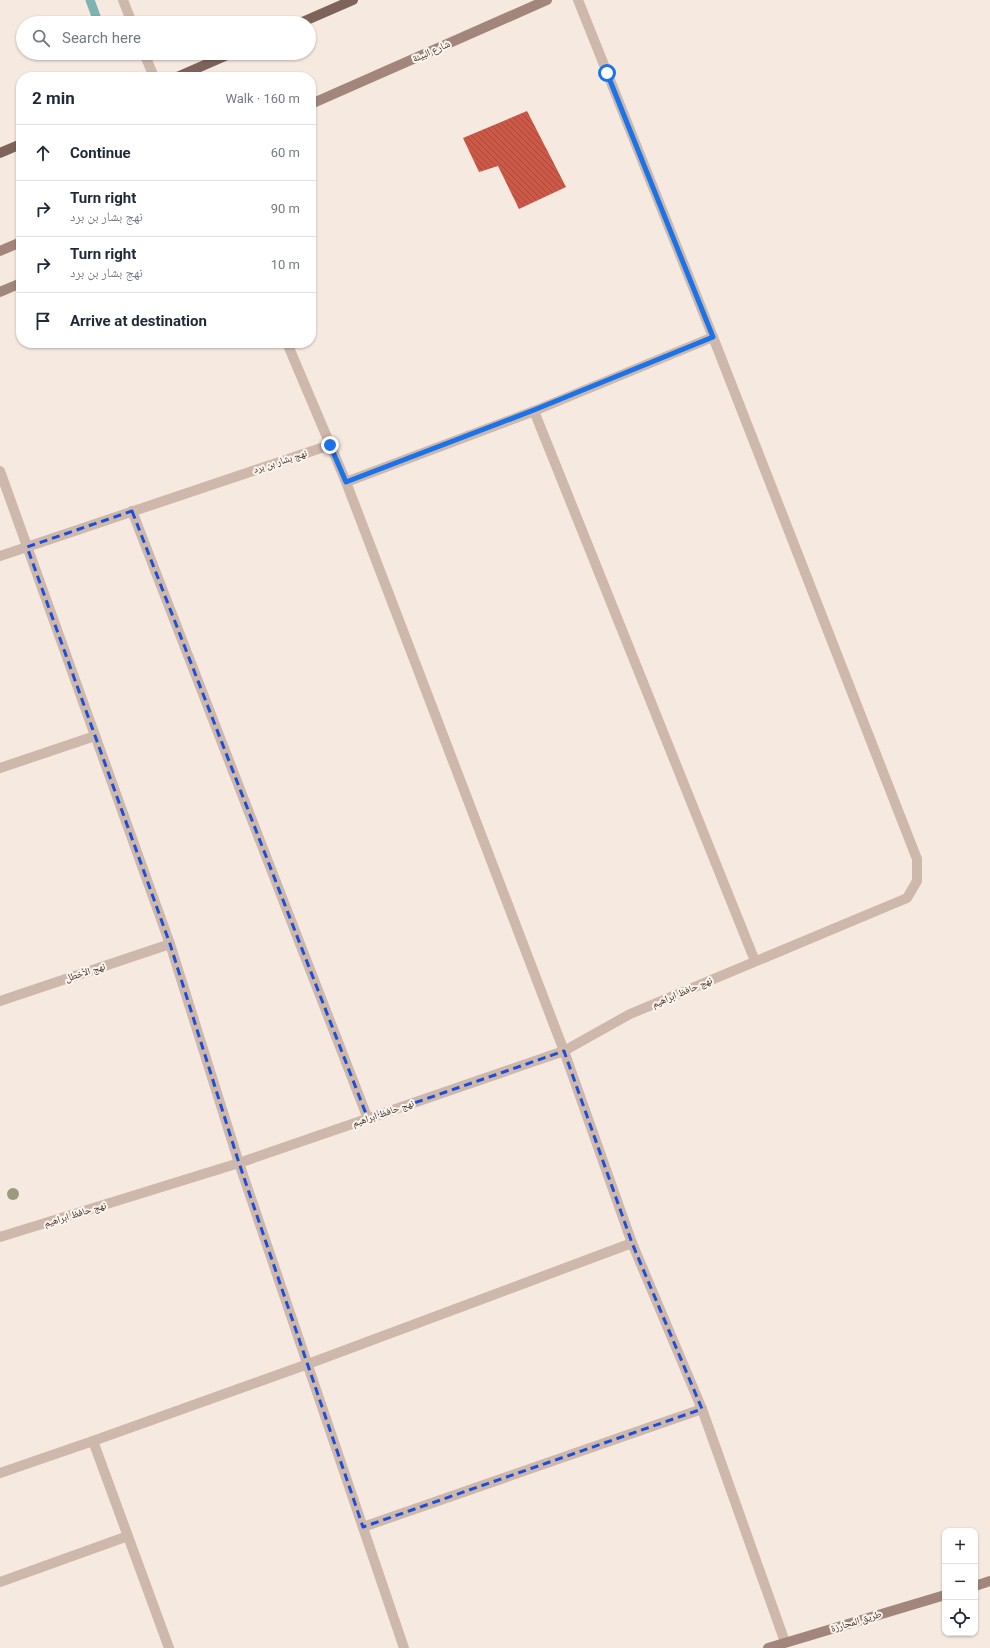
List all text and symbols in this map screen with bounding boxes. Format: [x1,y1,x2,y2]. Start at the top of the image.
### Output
search box [16,16,316,60]
icon: search [30,27,52,49]
text: Search here [62,29,141,47]
street label: شارع البيئة [411,38,452,65]
route start [598,64,616,82]
text: 2 min [32,88,75,108]
text: Walk · 160 m [225,91,300,106]
icon: ahead [32,142,54,164]
text: Continue [70,144,131,162]
text: 60 m [271,145,300,160]
text: Turn right [70,189,136,207]
icon: right [32,198,54,220]
text: 90 m [271,201,300,216]
text: نهج بشار بن برد [70,209,143,224]
text: Turn right [70,245,136,263]
icon: right [32,254,54,276]
text: 10 m [271,257,300,272]
text: نهج بشار بن برد [70,265,143,280]
icon: arrive [32,310,54,332]
text: Arrive at destination [70,312,207,330]
route end [321,436,339,454]
street label: نهج بشار بن برد [252,447,309,476]
street label: نهج الأخطل [63,960,107,985]
street label: نهج حافظ ابراهيم [650,974,715,1012]
street label: نهج حافظ ابراهيم [351,1097,416,1131]
street label: نهج حافظ ابراهيم [43,1199,108,1231]
map controls [942,1528,978,1636]
button: + [942,1528,978,1564]
button: − [942,1564,978,1600]
button: locate [942,1600,978,1636]
street label: طريق المحارزة [829,1608,883,1635]

